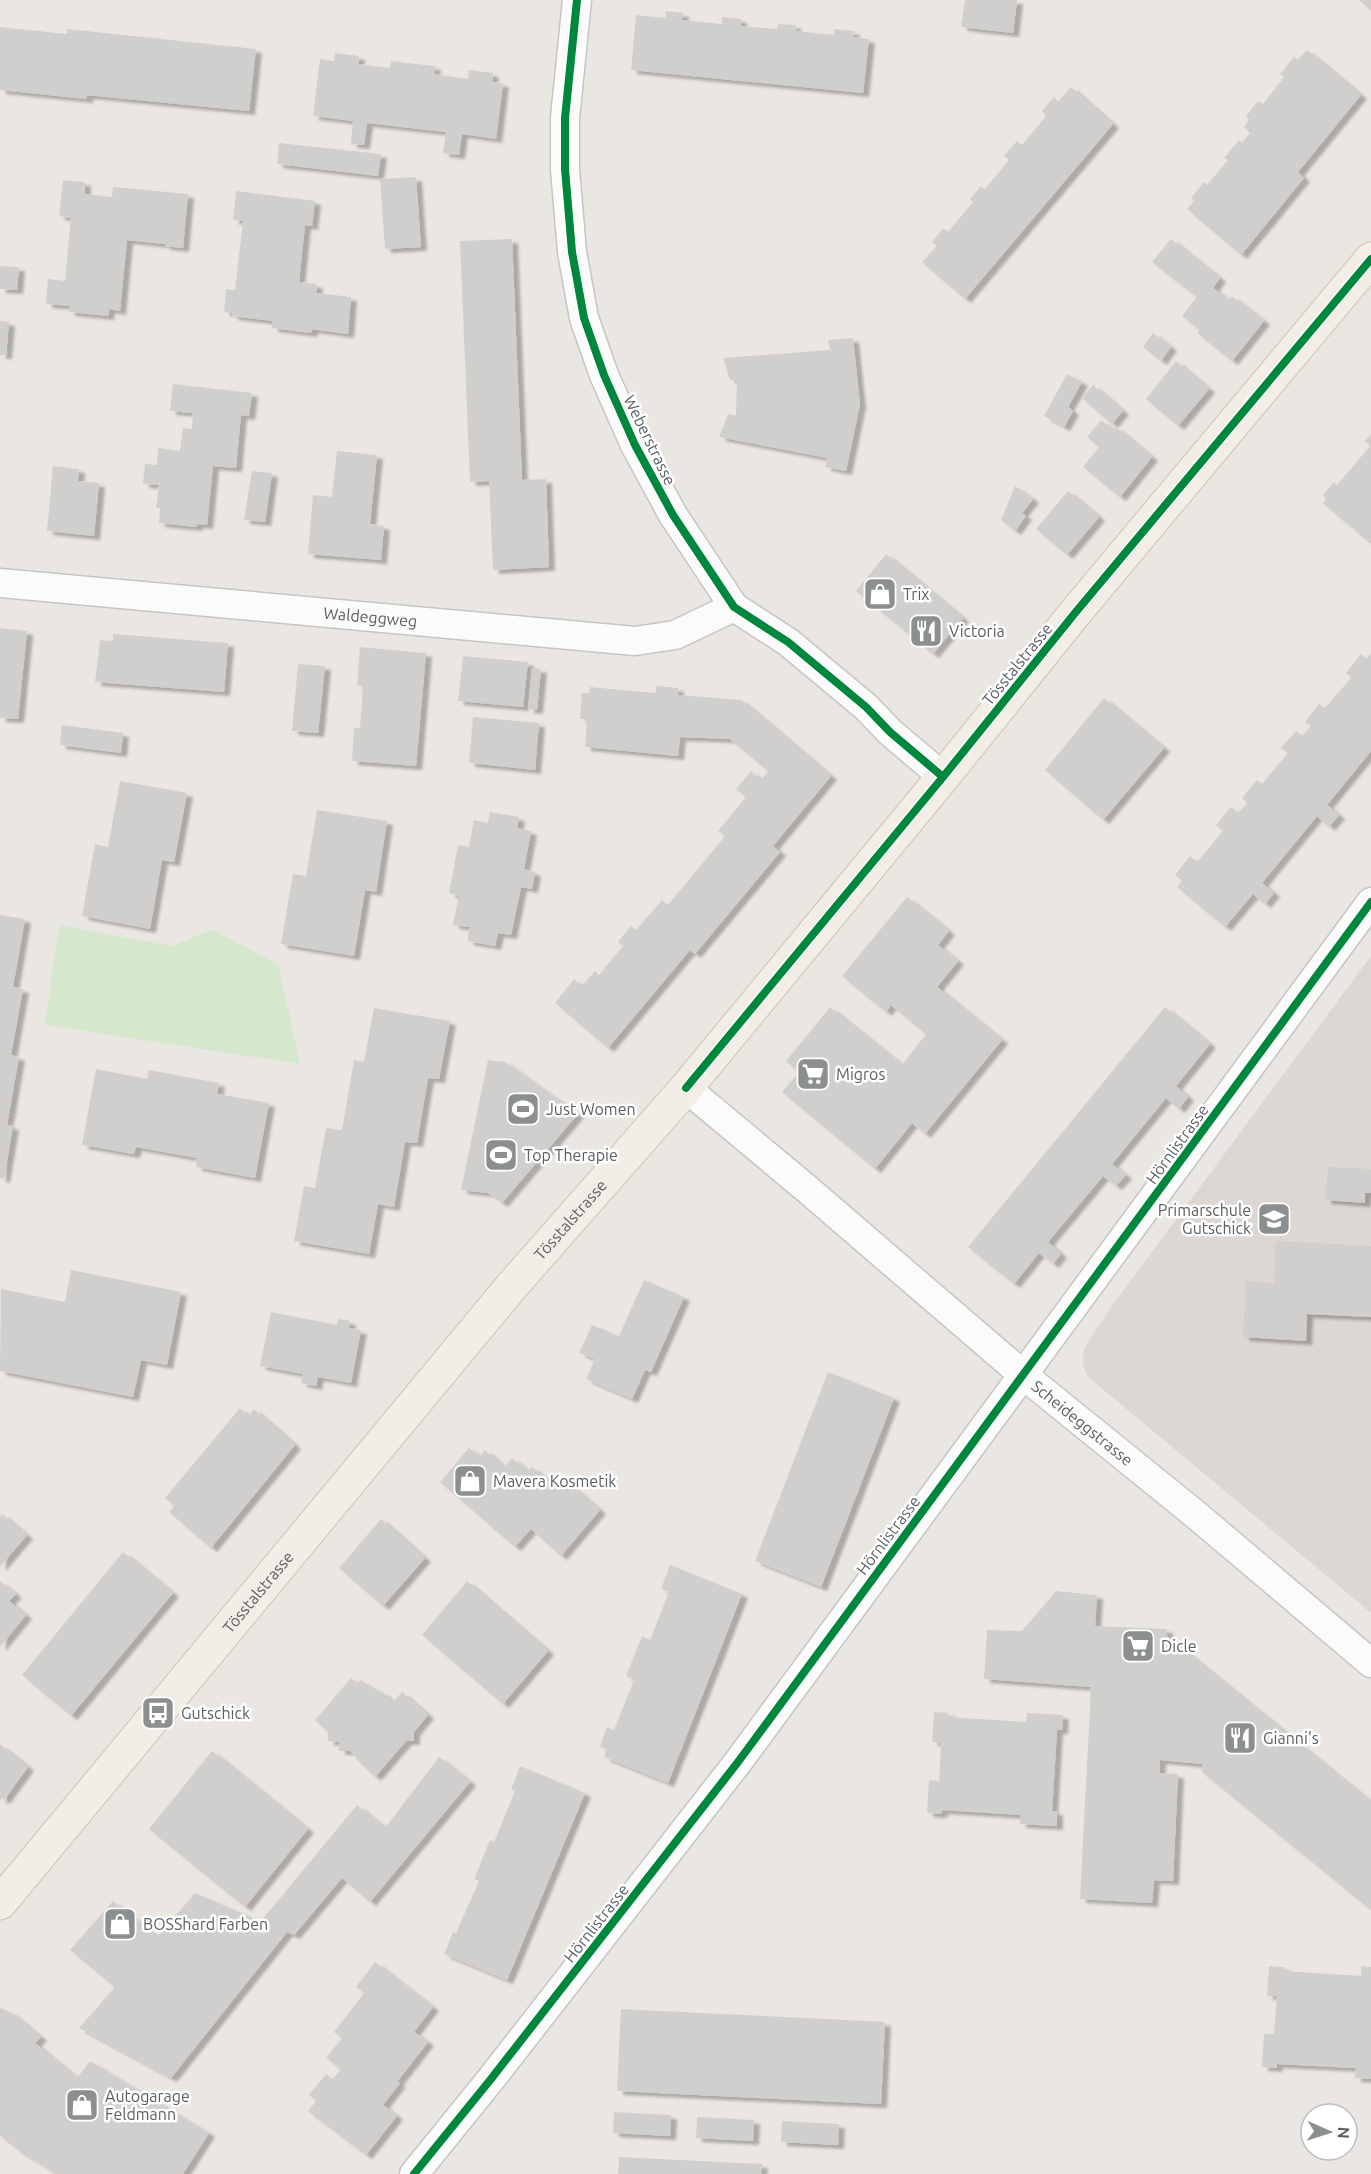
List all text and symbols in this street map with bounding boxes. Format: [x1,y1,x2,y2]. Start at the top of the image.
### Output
street label: Weberstrasse [620,392,680,488]
shop icon: Trix [862,576,898,612]
place label: Trix [903,585,929,603]
street label: Waldeggweg [323,604,418,630]
restaurant icon: Victoria [908,613,944,649]
street label: Tösstalstrasse [978,619,1056,709]
place label: Victoria [949,622,1005,640]
supermarket icon: Migros [795,1056,831,1092]
place label: Migros [836,1065,885,1083]
sports icon: Just Women [505,1091,541,1127]
place label: Just Women [546,1100,636,1118]
street label: Hörnlistrasse [1142,1101,1212,1187]
sports icon: Top Therapie [483,1137,519,1173]
place label: Top Therapie [524,1146,618,1164]
street label: Tösstalstrasse [530,1176,610,1263]
place label: Primarschule Gutschick [1158,1201,1251,1237]
school or university icon: Primarschule Gutschick [1256,1201,1292,1237]
street label: Scheideggstrasse [1028,1377,1137,1469]
shop icon: Mavera Kosmetik [452,1463,488,1499]
place label: Mavera Kosmetik [493,1472,616,1490]
street label: Hörnlistrasse [853,1492,923,1578]
street label: Tösstalstrasse [219,1548,297,1636]
supermarket icon: Dicle [1120,1628,1156,1664]
place label: Dicle [1161,1637,1197,1655]
bus stop icon: Gutschick [140,1695,176,1731]
place label: Gutschick [181,1704,250,1722]
restaurant icon: Gianni's [1222,1720,1258,1756]
place label: Gianni's [1263,1729,1319,1747]
street label: Hörnlistrasse [560,1880,632,1966]
shop icon: BOSShard Farben [102,1906,138,1942]
place label: BOSShard Farben [143,1915,268,1933]
shop icon: Autogarage Feldmann [64,2087,100,2123]
place label: Autogarage Feldmann [105,2087,190,2123]
north arrow [1299,2102,1359,2162]
text: N [1335,2126,1353,2139]

